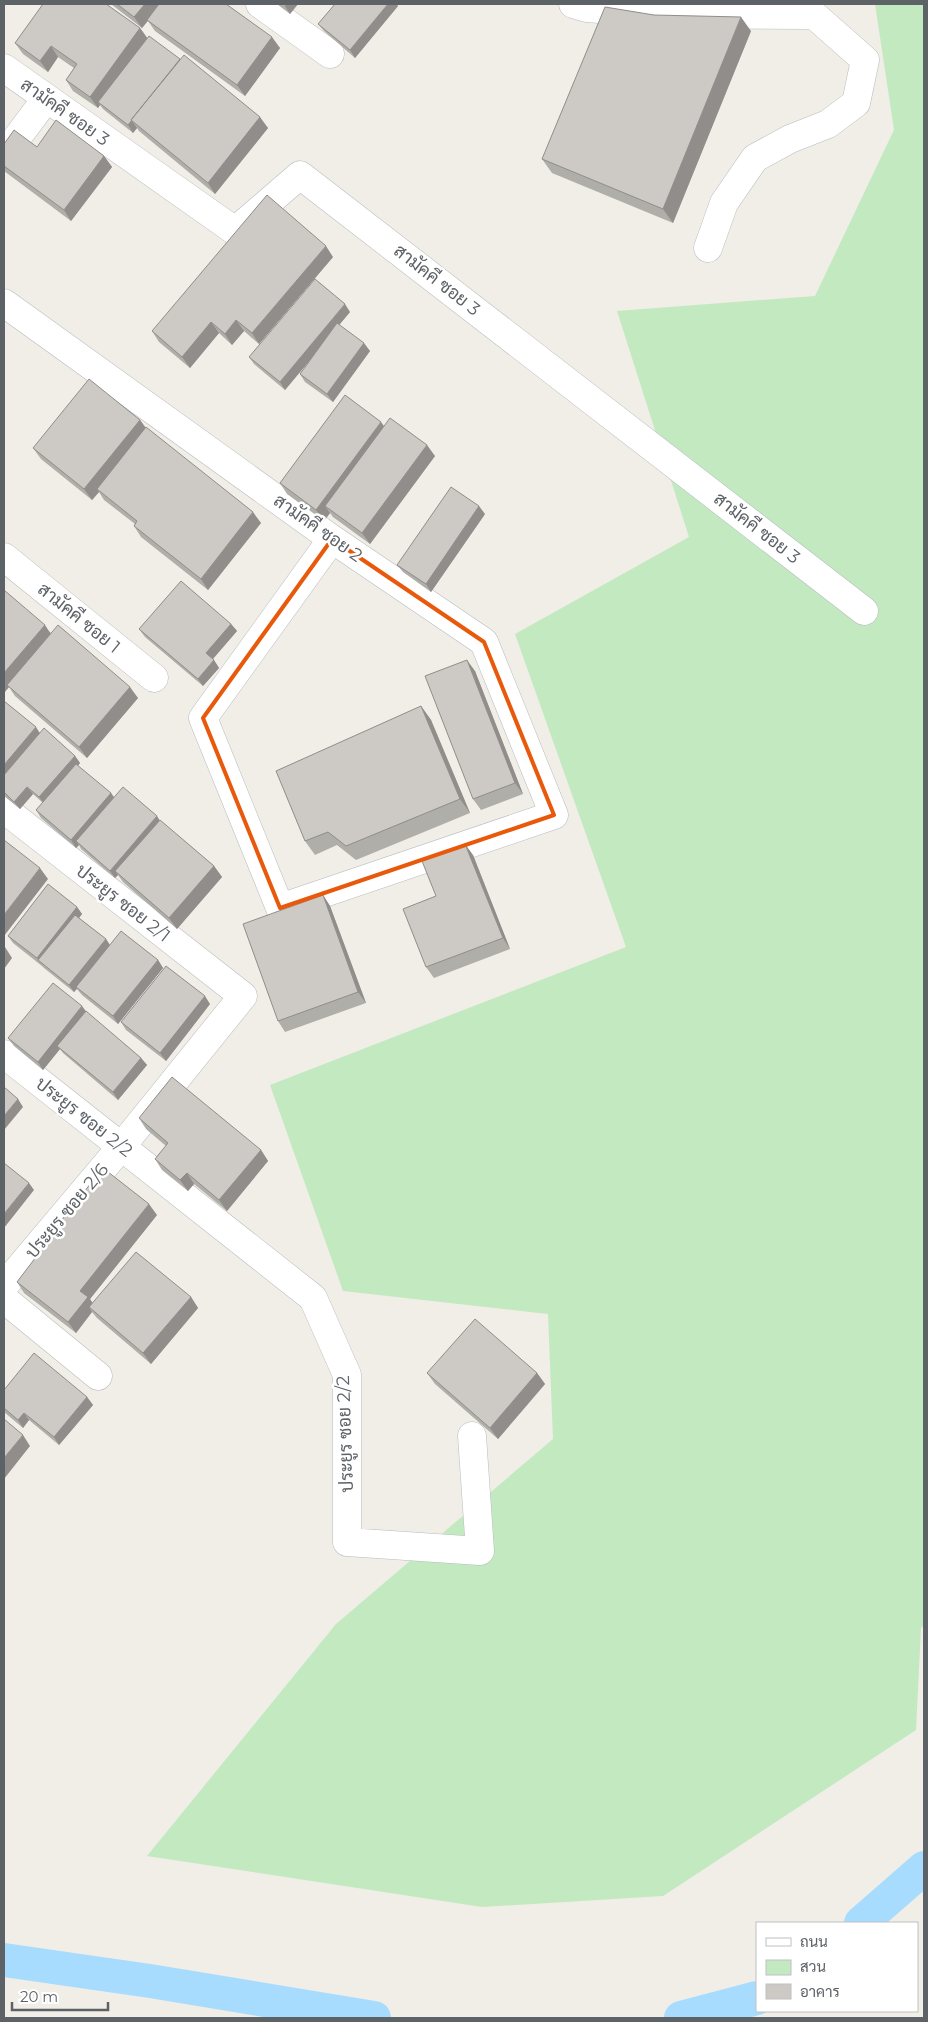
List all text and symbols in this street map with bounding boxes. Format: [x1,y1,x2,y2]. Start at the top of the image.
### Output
street label: สามัคคี ซอย 3 [16,72,115,151]
street label: สามัคคี ซอย 3 [389,238,486,321]
street label: สามัคคี ซอย 3 [709,486,806,569]
street label: สามัคคี ซอย 2 [269,488,368,567]
street label: สามัคคี ซอย 1 [33,576,126,658]
street label: ประยูร ซอย 2/1 [70,859,175,948]
street label: ประยูร ซอย 2/2 [30,1072,137,1163]
street label: ประยูร ซอย 2/6 [21,1159,115,1264]
street label: ประยูร ซอย 2/2 [332,1375,360,1493]
legend [756,1922,918,2012]
text: ถนน [800,1932,828,1951]
text: สวน [800,1957,826,1976]
scale bar [12,1980,109,2012]
text: อาคาร [800,1982,840,2001]
text: 20 m [20,1987,58,2006]

